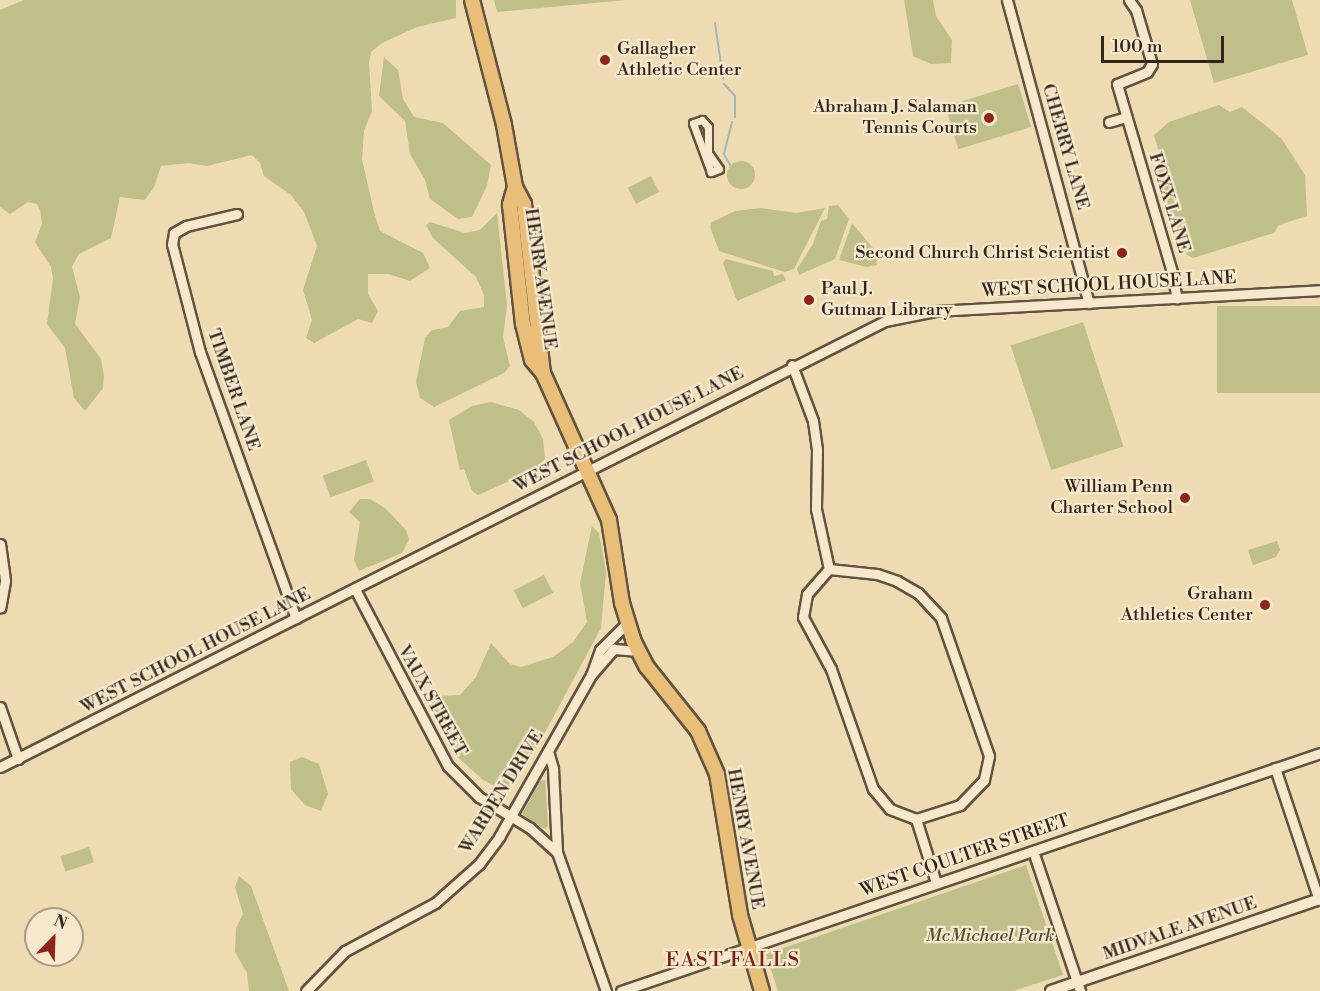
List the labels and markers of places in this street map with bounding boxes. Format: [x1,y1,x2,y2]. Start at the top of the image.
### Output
place label: Gallagher Athletic Center [617,39,741,82]
marker: Gallagher Athletic Center [598,53,612,67]
place label: Abraham J. Salaman Tennis Courts [813,97,977,140]
marker: Abraham J. Salaman Tennis Courts [982,111,996,125]
place label: Second Church Christ Scientist [855,242,1110,264]
marker: Second Church Christ Scientist [1115,246,1129,260]
place label: Paul J. Gutman Library [821,279,952,322]
marker: Paul J. Gutman Library [802,293,816,307]
place label: William Penn Charter School [1050,477,1173,520]
marker: William Penn Charter School [1178,491,1192,505]
place label: Graham Athletics Center [1121,584,1253,626]
marker: Graham Athletics Center [1258,598,1272,612]

